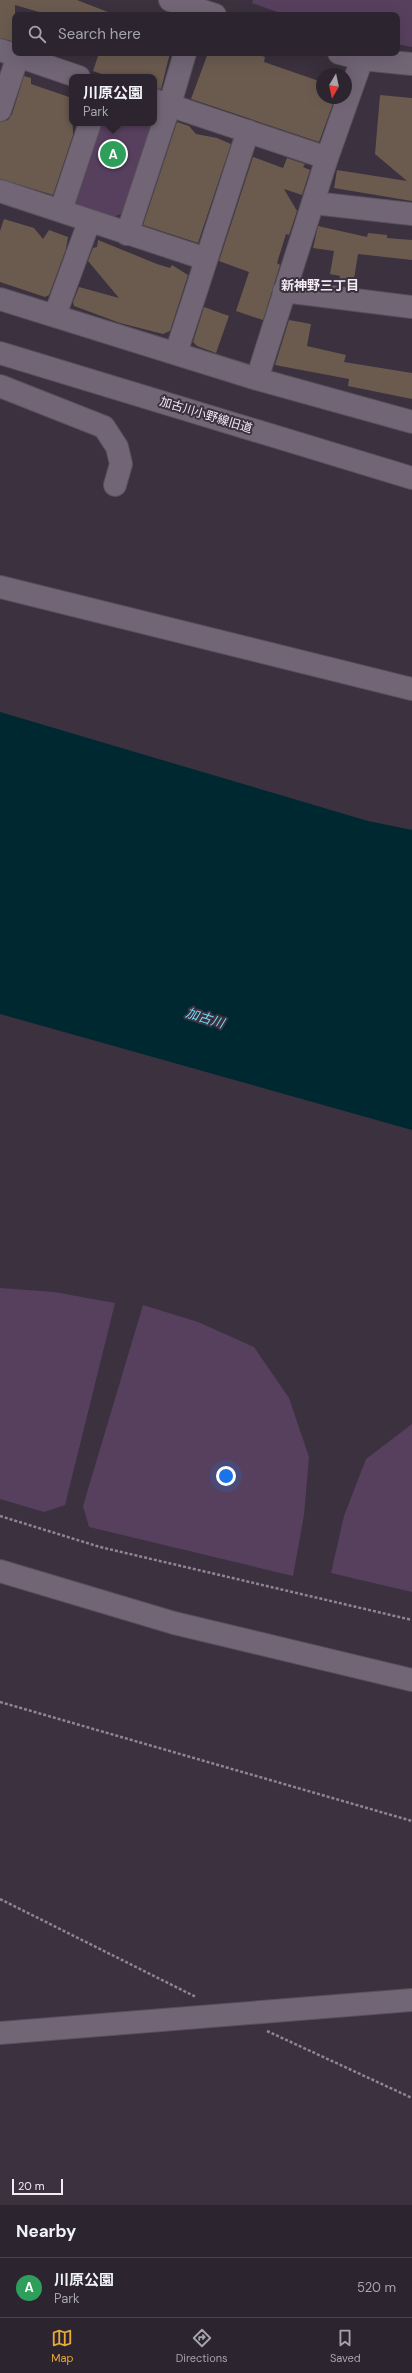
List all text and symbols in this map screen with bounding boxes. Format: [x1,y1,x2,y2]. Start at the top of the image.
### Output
search box [12,12,400,56]
icon: search [26,23,48,45]
text: Search here [58,24,141,44]
north arrow [316,68,352,104]
popup [69,74,157,126]
text: 川原公園 [83,83,143,103]
text: Park [83,103,109,120]
pin: A [100,139,126,169]
district label: 新神野三丁目 [281,277,359,294]
street label: 加古川小野線旧道 [158,393,254,437]
water label: 加古川 [184,1004,228,1032]
your location [216,1466,236,1486]
scale bar [12,2177,63,2196]
text: 20 m [18,2179,44,2193]
text: Nearby [16,2220,76,2242]
text: 川原公園 [54,2270,114,2290]
text: A [24,2279,34,2296]
text: 520 m [357,2279,396,2296]
text: Park [54,2290,80,2307]
tab: Map [51,2327,73,2365]
tab: Directions [176,2327,228,2365]
tab: Saved [330,2327,361,2365]

